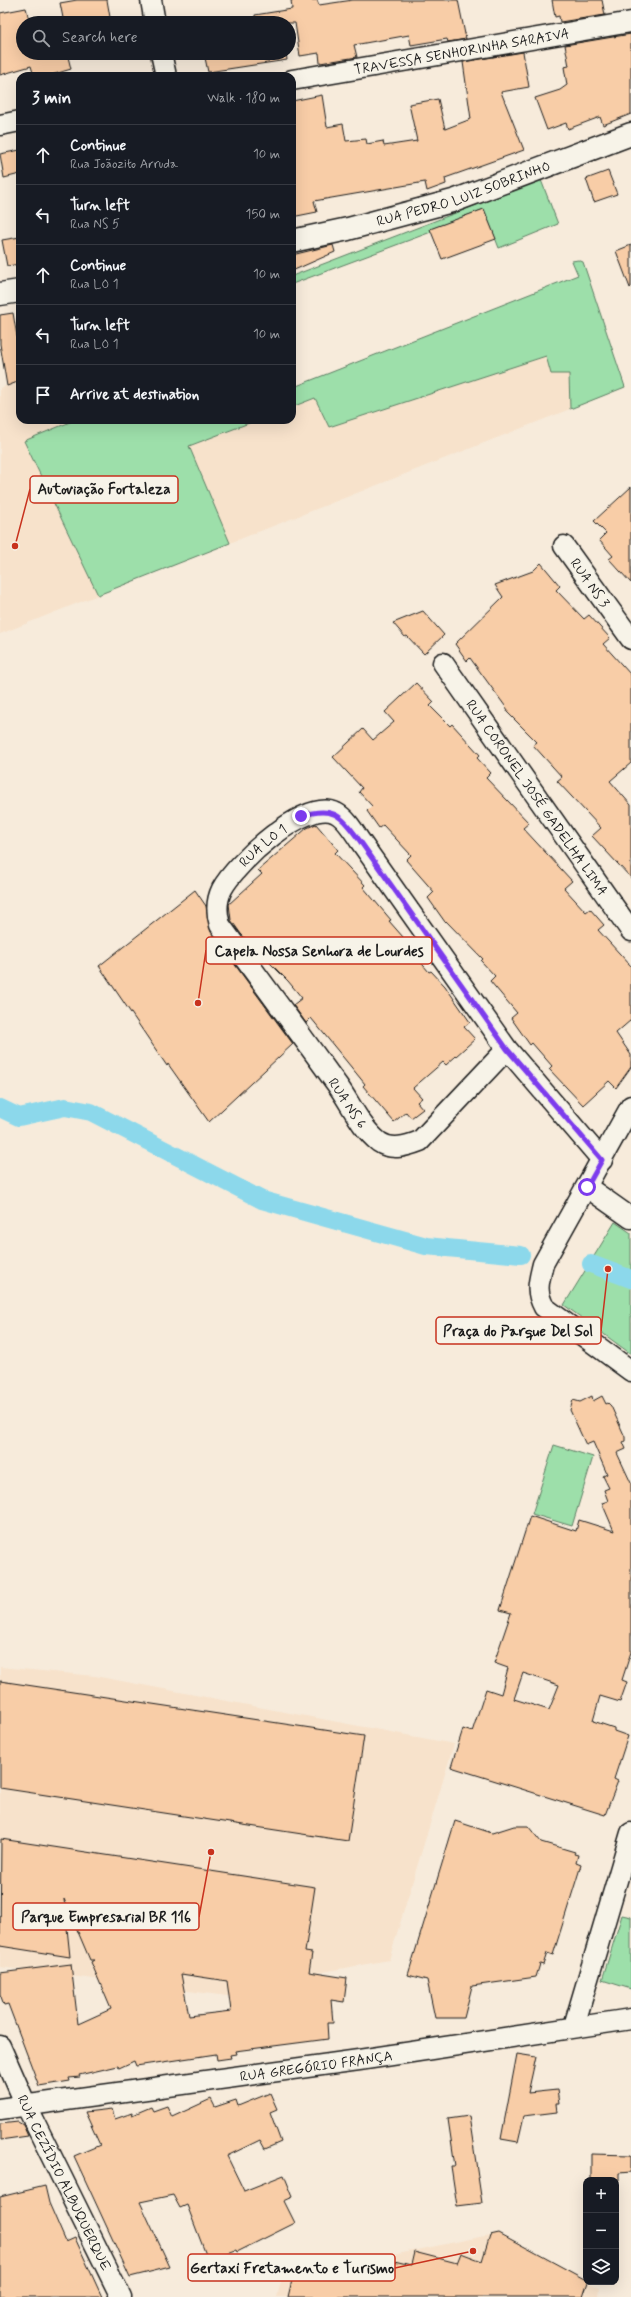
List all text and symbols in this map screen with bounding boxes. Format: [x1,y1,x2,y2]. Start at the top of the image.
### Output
search box [16,16,296,60]
street label: TRAVESSA SENHORINHA SARAIVA [353,25,571,79]
icon: search [30,27,52,49]
text: Search here [62,28,138,48]
text: 3 min [32,87,71,109]
text: Walk · 180 m [207,90,280,107]
text: Continue [70,136,126,156]
icon: ahead [32,144,54,166]
text: 10 m [253,146,280,163]
text: Rua Joãozito Arruda [70,156,178,173]
street label: RUA PEDRO LUIZ SOBRINHO [375,157,553,231]
text: Turn left [70,196,130,216]
icon: left [32,204,54,226]
text: 150 m [246,206,280,223]
text: Rua NS 5 [70,216,120,233]
text: Continue [70,256,126,276]
icon: ahead [32,264,54,286]
text: 10 m [253,266,280,283]
text: Rua LO 1 [70,276,119,293]
text: Turn left [70,316,130,336]
icon: left [32,324,54,346]
text: 10 m [253,326,280,343]
text: Rua LO 1 [70,336,119,353]
icon: arrive [32,384,54,406]
text: Arrive at destination [70,385,199,405]
callout: Autoviação Fortaleza [30,476,178,503]
text: Autoviação Fortaleza [37,480,171,500]
street label: RUA NS 3 [566,555,613,611]
street label: RUA CORONEL JOSÉ GADELHA LIMA [461,696,611,900]
route end [292,807,310,825]
street label: RUA LO 1 [235,820,290,871]
callout: Capela Nossa Senhora de Lourdes [206,937,432,964]
text: Capela Nossa Senhora de Lourdes [214,942,424,962]
street label: RUA NS 6 [324,1075,371,1132]
route start [578,1178,596,1196]
callout: Praça do Parque Del Sol [436,1317,601,1344]
text: Praça do Parque Del Sol [443,1322,593,1342]
callout: Parque Empresarial BR 116 [13,1903,199,1930]
text: Parque Empresarial BR 116 [21,1908,191,1928]
street label: RUA GREGÓRIO FRANÇA [239,2047,394,2086]
street label: RUA CEZÍDIO ALBUQUERQUE [13,2092,115,2274]
map controls [583,2177,619,2285]
button: + [583,2177,619,2213]
button: − [583,2213,619,2249]
button: layers [583,2249,619,2285]
callout: Gertaxi Fretamento e Turismo [188,2254,395,2281]
text: Gertaxi Fretamento e Turismo [190,2259,394,2279]

